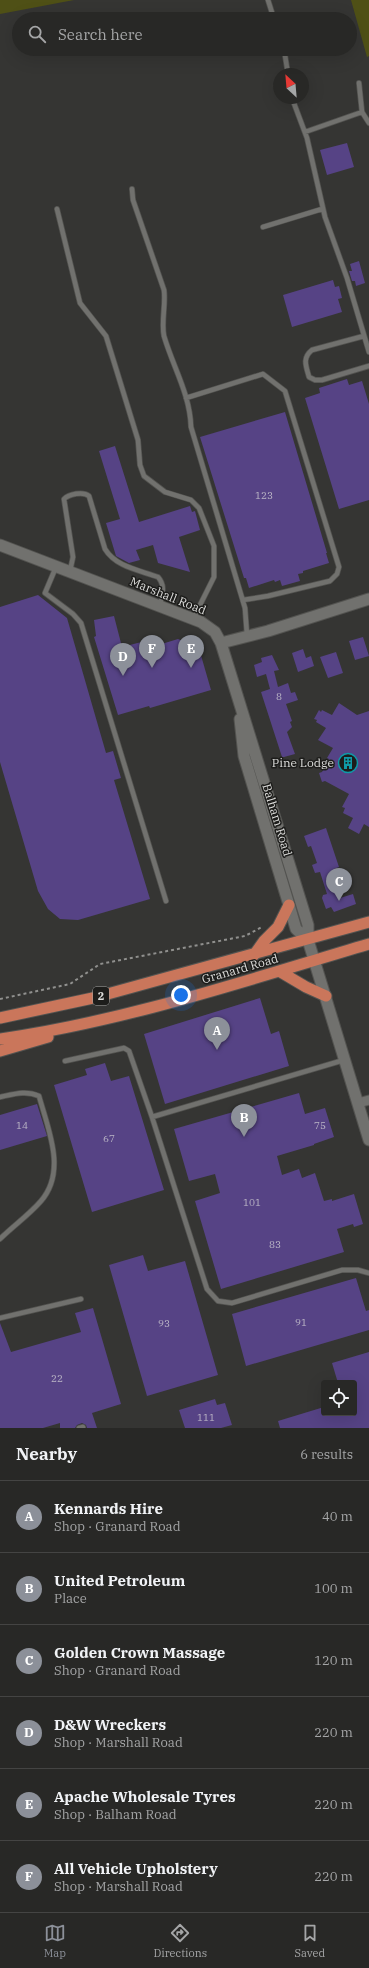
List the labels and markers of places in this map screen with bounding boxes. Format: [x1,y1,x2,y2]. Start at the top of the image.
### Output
pin: F [139,635,165,668]
pin: E [178,635,204,668]
pin: D [110,643,136,676]
building icon: Pine Lodge [337,752,359,774]
place label: Pine Lodge [272,755,334,770]
pin: C [326,868,352,901]
pin: A [204,1017,230,1050]
pin: B [231,1104,257,1137]

